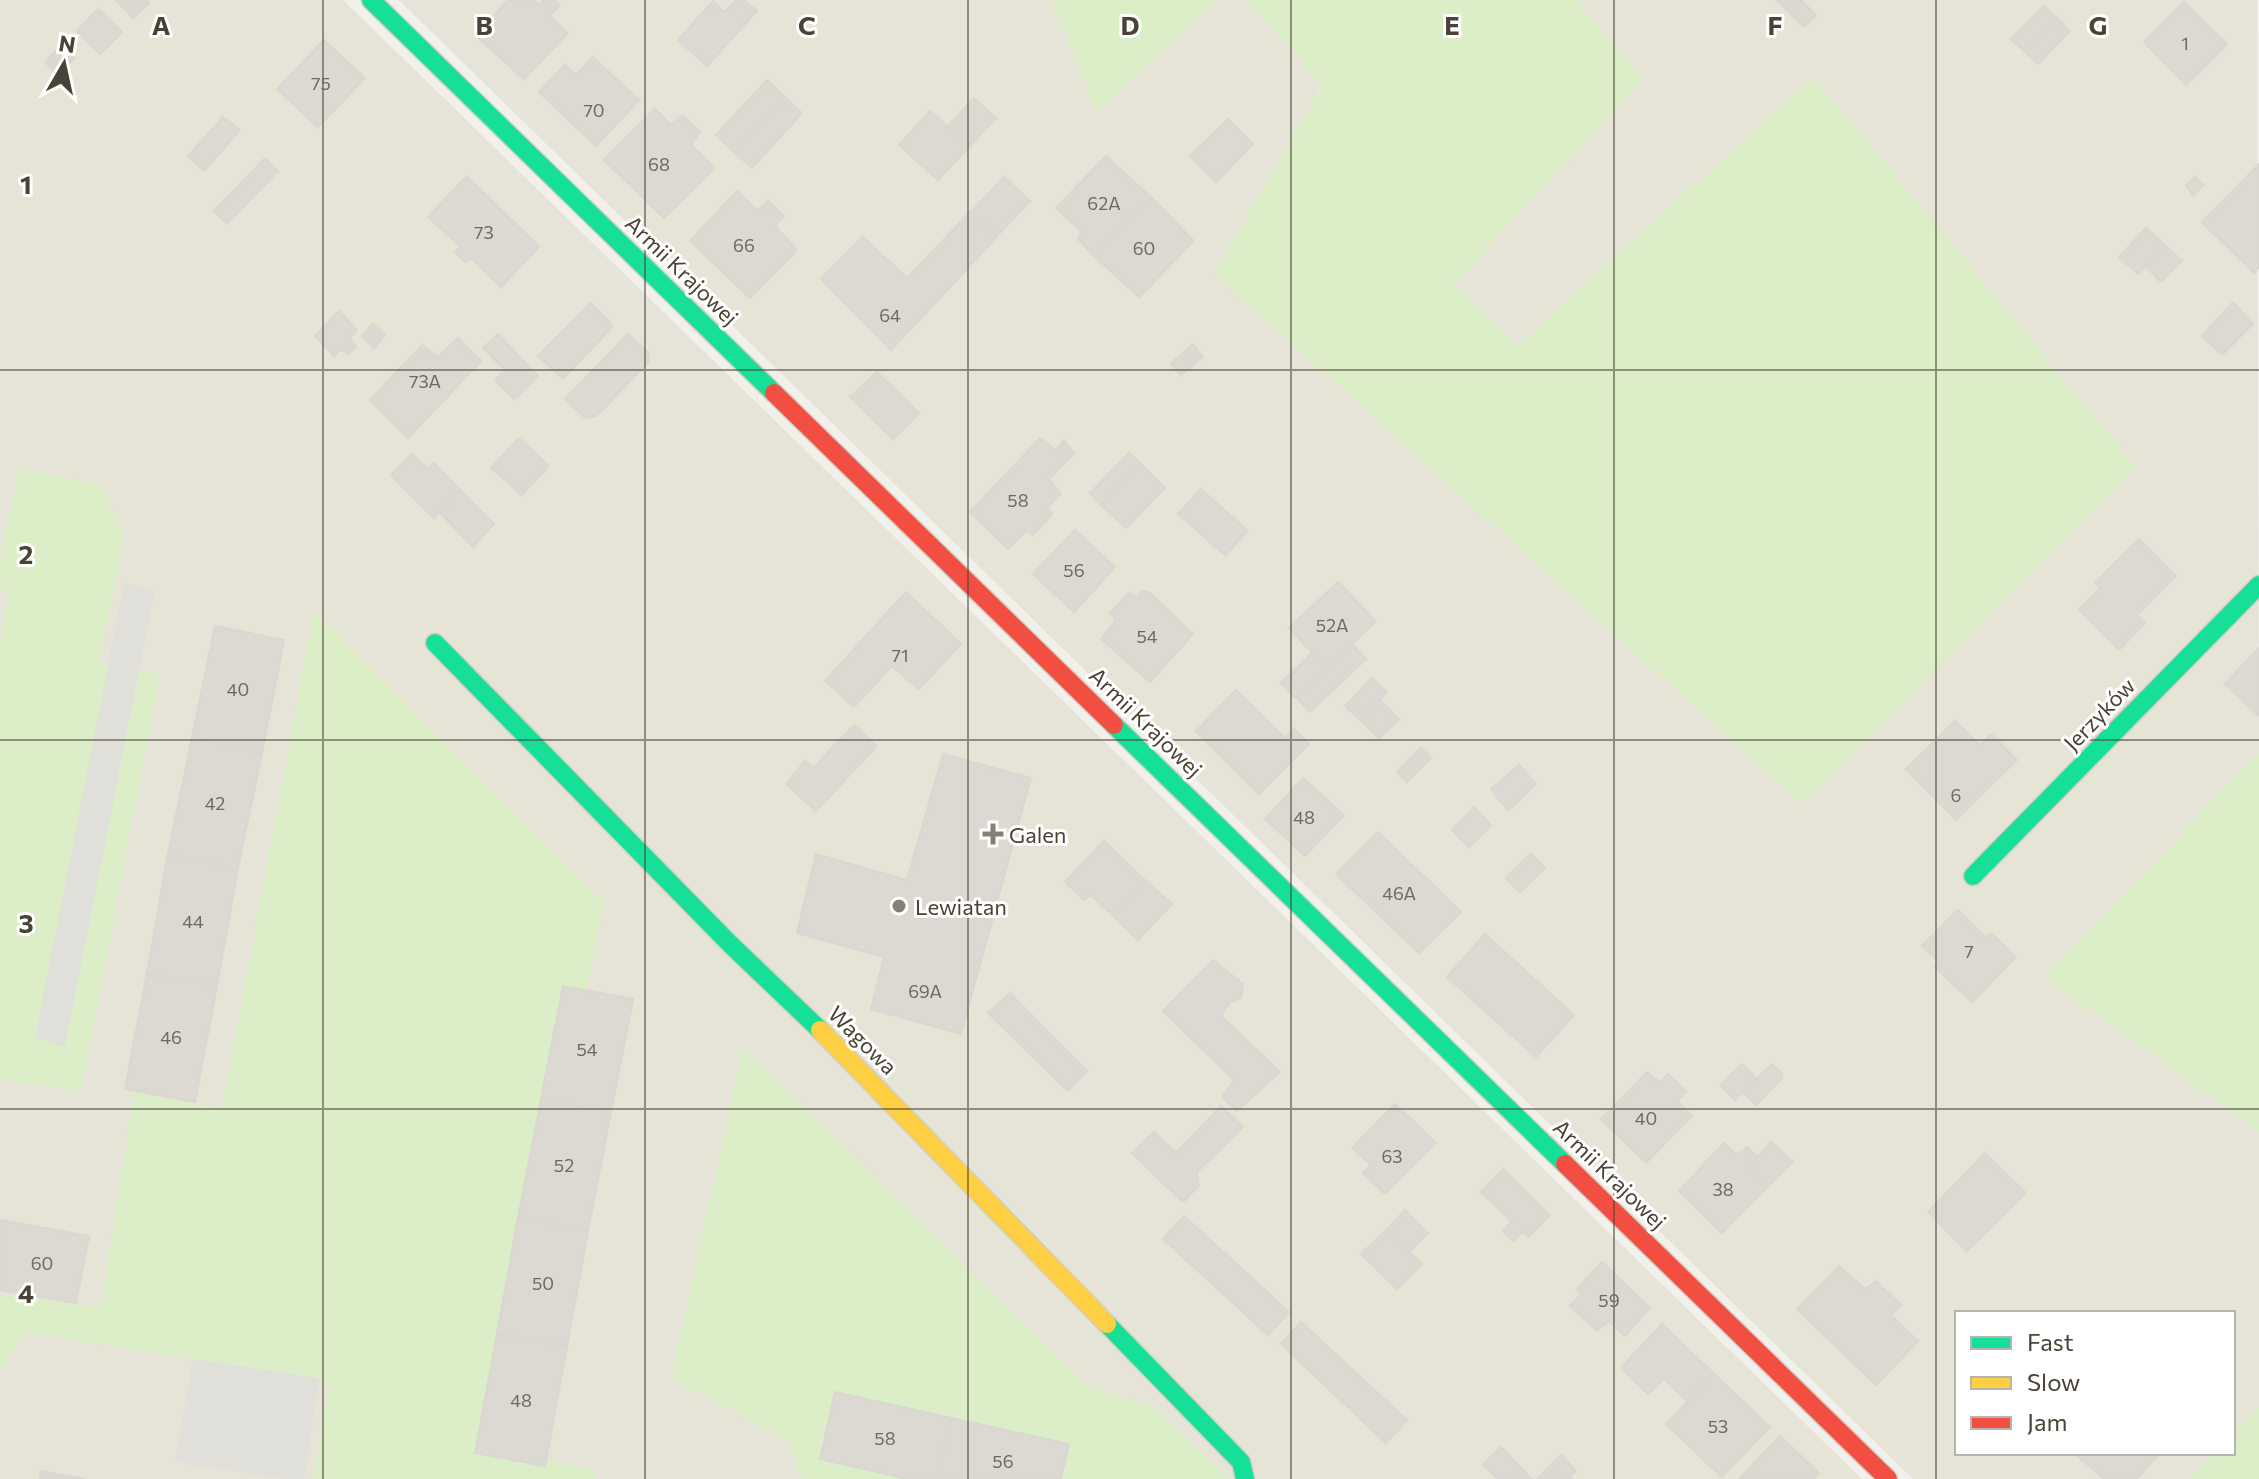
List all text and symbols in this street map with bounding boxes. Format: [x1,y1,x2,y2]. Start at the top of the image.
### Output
text: A [152,9,171,40]
text: B [475,9,493,40]
text: C [798,9,816,40]
text: D [1120,9,1140,40]
text: E [1444,9,1460,40]
text: F [1767,9,1783,40]
text: G [2089,9,2107,40]
north arrow [24,24,104,104]
text: N [57,29,77,58]
house number: 1 [2181,32,2189,54]
house number: 75 [311,72,331,94]
house number: 70 [583,99,605,121]
house number: 68 [648,153,670,175]
text: 1 [20,168,32,199]
house number: 62A [1087,192,1121,214]
street label: Armii Krajowej [620,209,744,331]
house number: 73 [474,221,494,243]
house number: 66 [733,234,755,256]
house number: 60 [1133,237,1155,259]
house number: 64 [879,304,901,326]
house number: 73A [409,370,441,392]
house number: 58 [1007,489,1029,511]
text: 2 [19,538,33,569]
house number: 56 [1063,559,1085,581]
house number: 52A [1316,614,1348,636]
house number: 54 [1136,625,1158,647]
house number: 71 [891,644,909,666]
street label: Armii Krajowej [1084,661,1208,783]
street label: Jerzyków [2058,672,2141,756]
house number: 40 [227,678,249,700]
house number: 6 [1951,784,1961,806]
house number: 42 [205,792,225,814]
house number: 48 [1293,806,1315,828]
place label: Galen [1009,821,1066,848]
marker: Galen [984,825,1002,843]
house number: 46A [1382,882,1416,904]
place label: Lewiatan [915,893,1007,920]
marker: Lewiatan [890,897,908,915]
text: 3 [18,907,34,938]
house number: 44 [182,910,204,932]
house number: 7 [1964,940,1974,962]
house number: 69A [908,980,942,1002]
street label: Wagowa [823,1000,903,1080]
house number: 46 [160,1026,182,1048]
house number: 54 [576,1038,598,1060]
house number: 40 [1635,1107,1657,1129]
street label: Armii Krajowej [1548,1113,1672,1235]
house number: 63 [1381,1145,1403,1167]
house number: 52 [554,1154,574,1176]
house number: 38 [1712,1178,1734,1200]
house number: 60 [31,1252,53,1274]
house number: 50 [532,1272,554,1294]
text: 4 [18,1277,34,1308]
house number: 59 [1598,1289,1620,1311]
legend [1955,1311,2235,1455]
text: Fast [2027,1327,2074,1356]
text: Slow [2027,1367,2080,1396]
house number: 48 [510,1389,532,1411]
text: Jam [2027,1407,2067,1436]
house number: 53 [1708,1415,1728,1437]
house number: 58 [874,1427,896,1449]
house number: 56 [992,1450,1014,1472]

